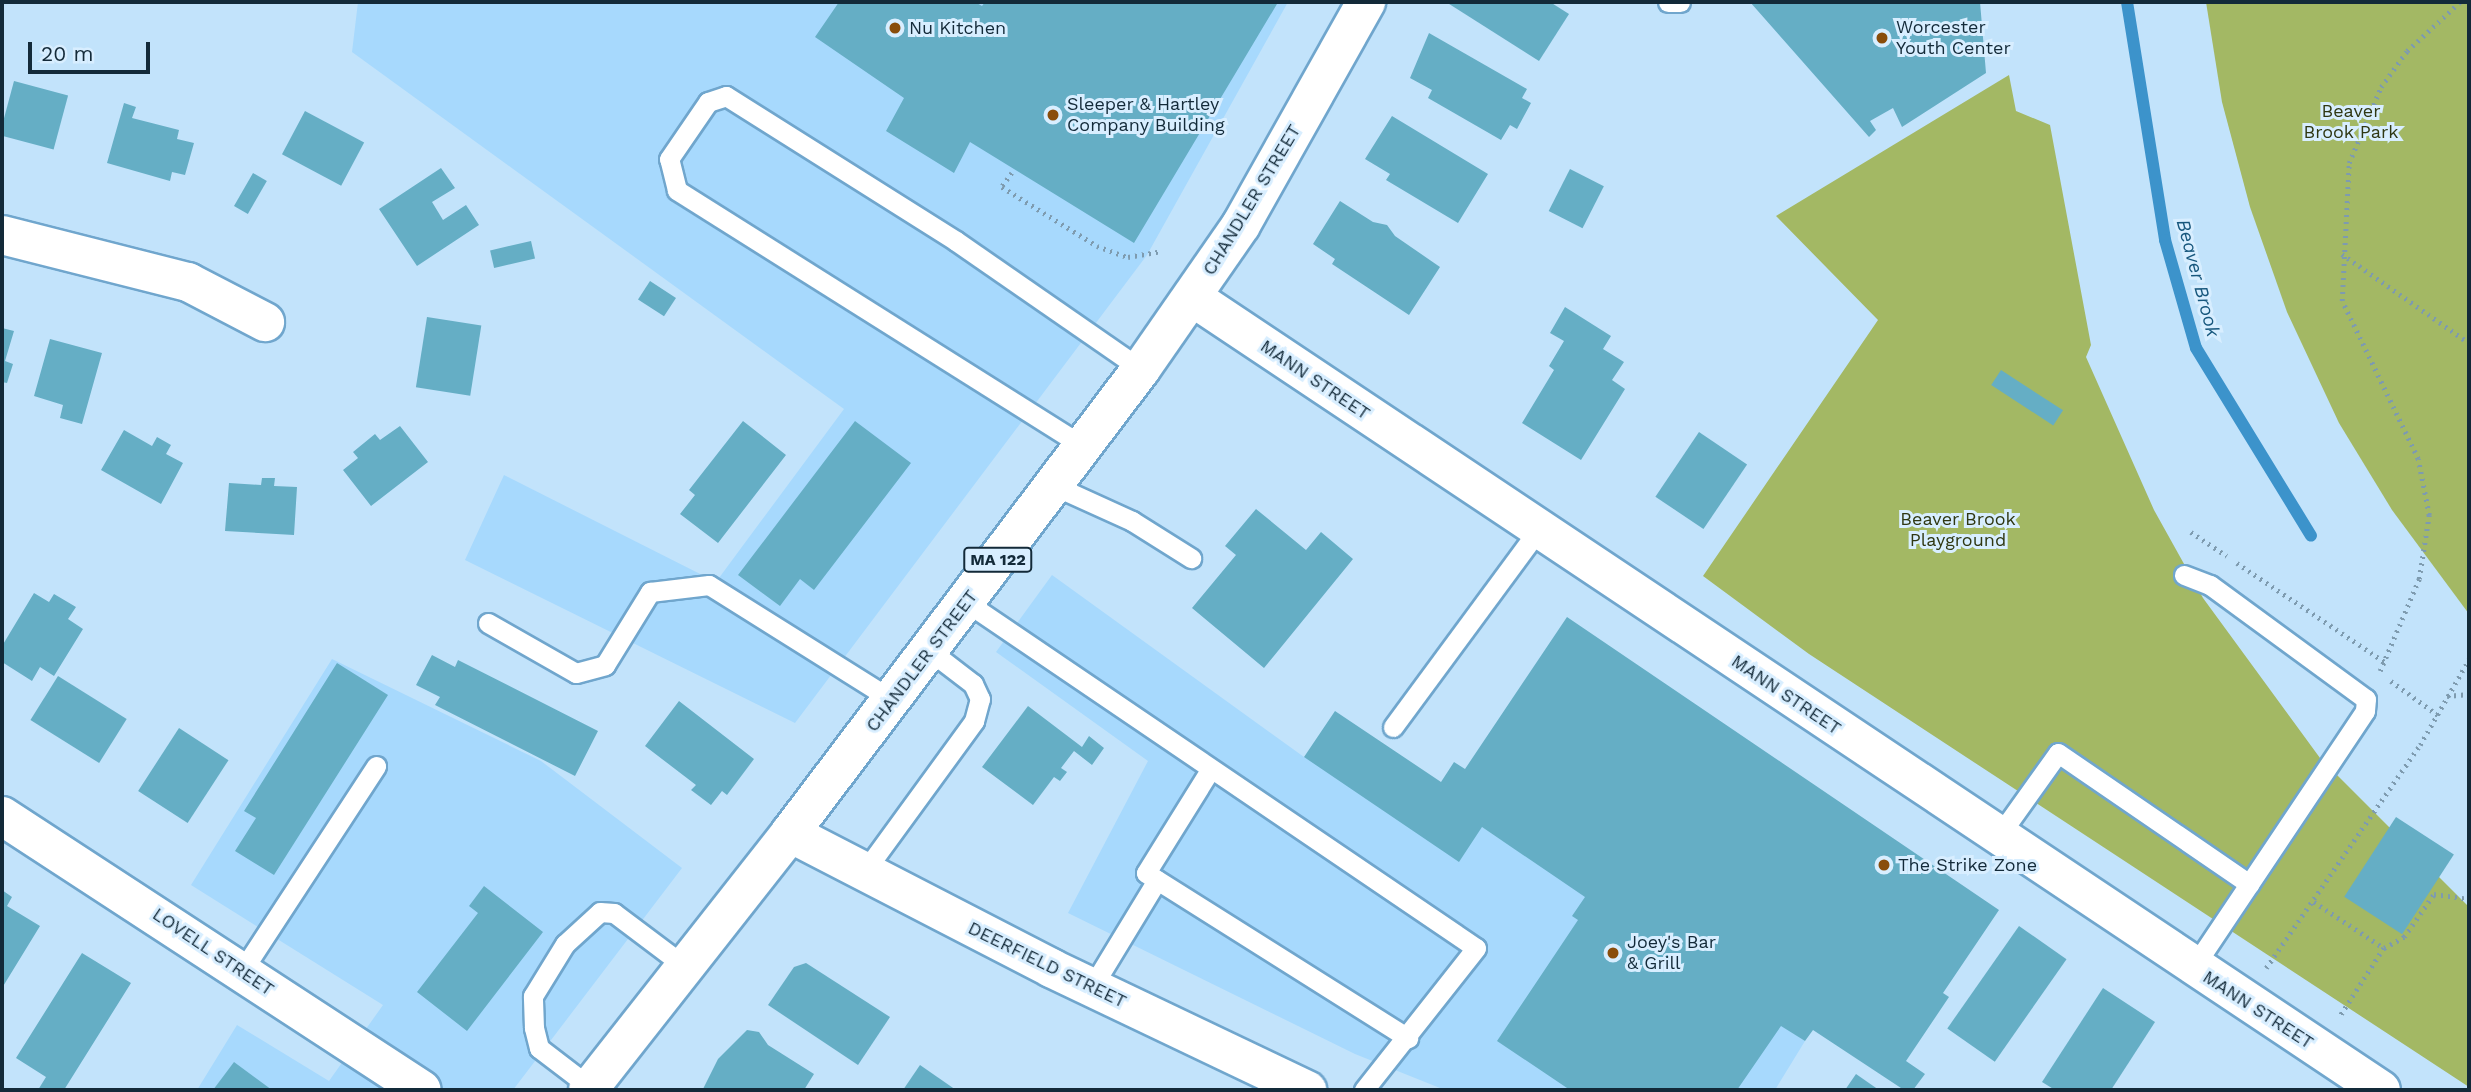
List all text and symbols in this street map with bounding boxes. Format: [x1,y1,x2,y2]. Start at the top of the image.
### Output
place label: Nu Kitchen [909,17,1006,39]
place label: Worcester Youth Center [1896,17,2011,60]
marker: Nu Kitchen [887,20,903,36]
scale bar [32,28,154,72]
marker: Worcester Youth Center [1874,30,1890,46]
text: 20 m [41,41,93,66]
place label: Sleeper & Hartley Company Building [1067,94,1225,136]
park label: Beaver Brook Park [2303,101,2399,144]
marker: Sleeper & Hartley Company Building [1045,107,1061,123]
street label: CHANDLER STREET [1199,121,1305,279]
water label: Beaver Brook [2171,216,2225,340]
street label: MANN STREET [1256,335,1374,425]
park label: Beaver Brook Playground [1900,509,2016,552]
road number: MA 122 [963,548,1033,572]
street label: CHANDLER STREET [862,586,982,736]
street label: MANN STREET [1727,650,1845,740]
place label: The Strike Zone [1898,854,2037,876]
marker: The Strike Zone [1876,857,1892,873]
street label: LOVELL STREET [148,903,278,1001]
street label: DEERFIELD STREET [964,917,1130,1013]
place label: Joey's Bar & Grill [1627,932,1716,974]
marker: Joey's Bar & Grill [1605,945,1621,961]
street label: MANN STREET [2199,966,2317,1054]

